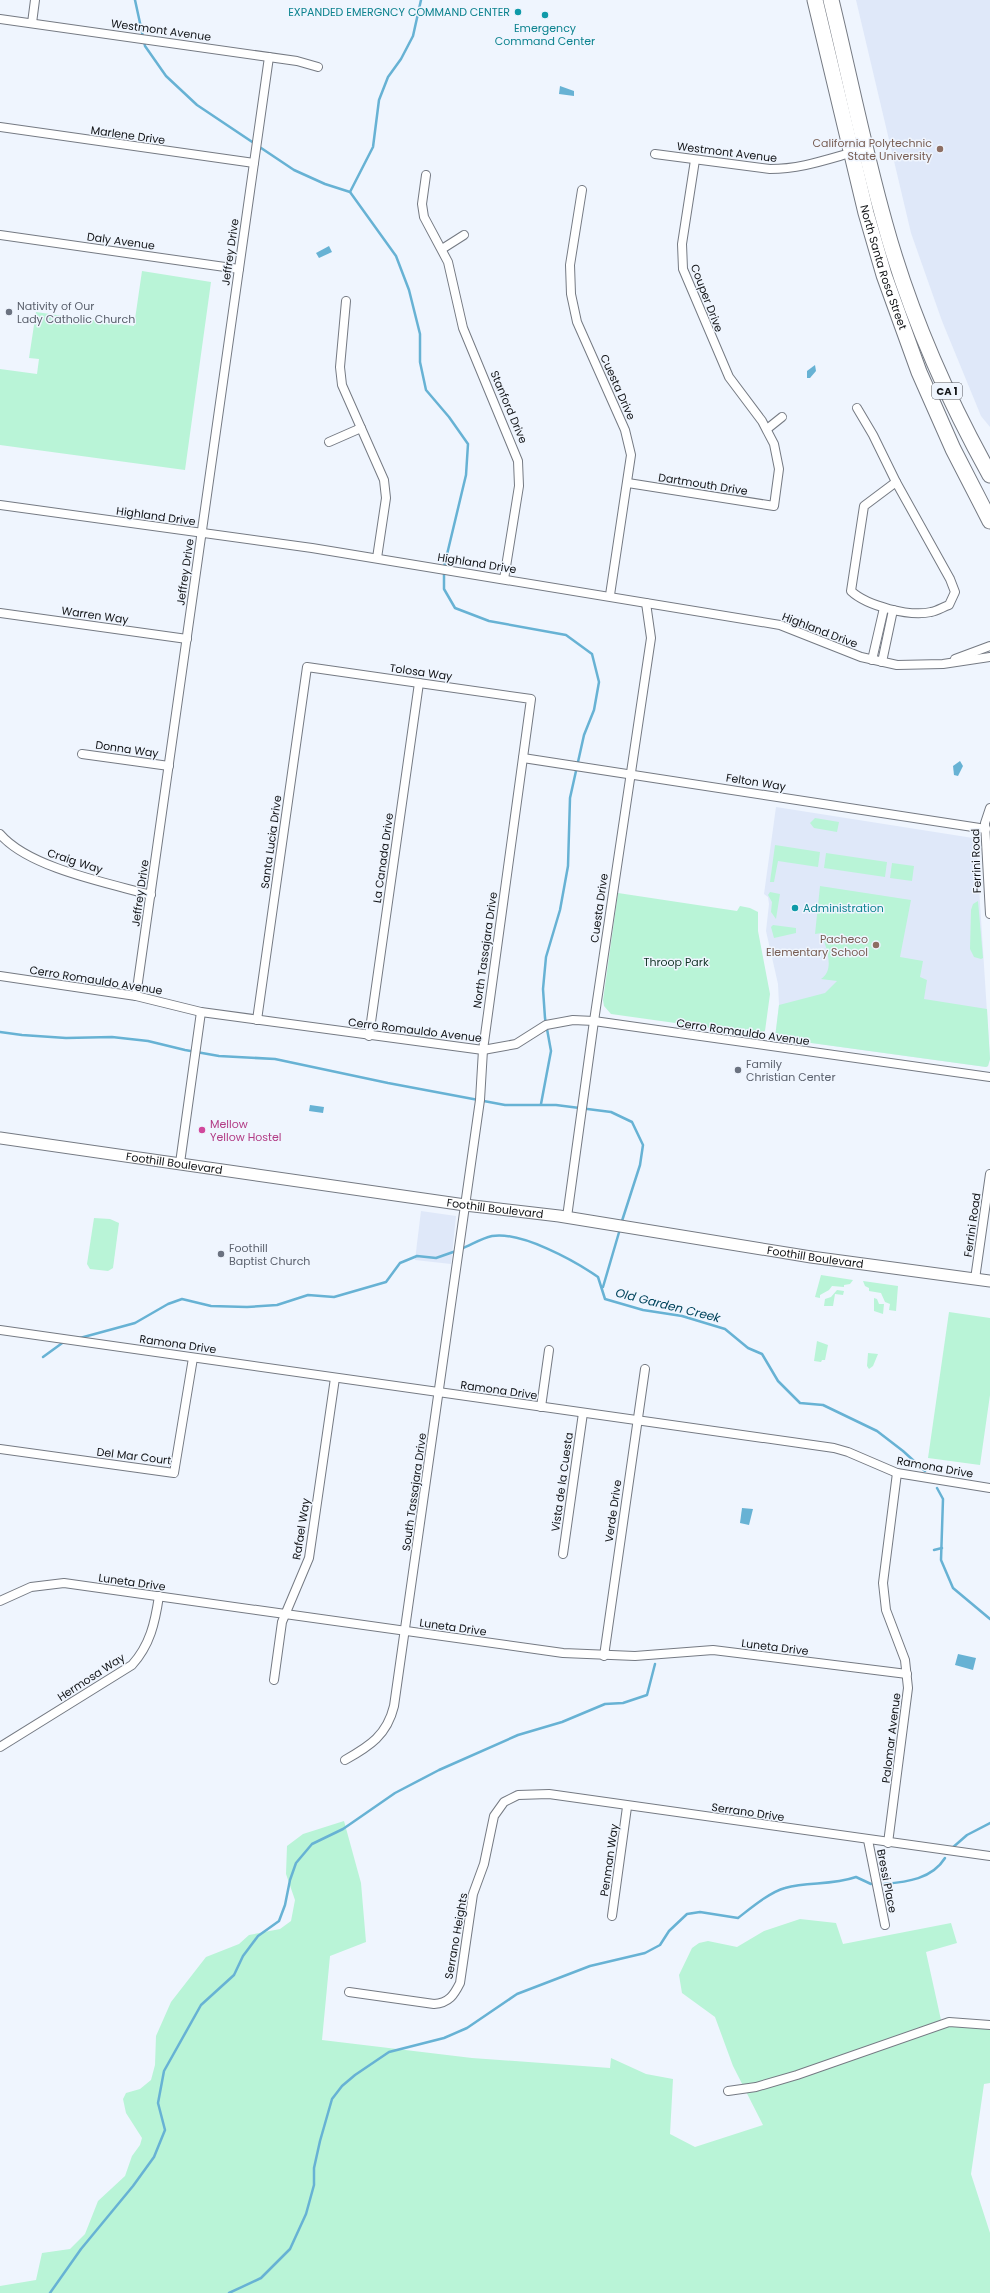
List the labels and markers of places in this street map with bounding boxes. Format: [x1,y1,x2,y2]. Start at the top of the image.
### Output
place label: EXPANDED EMERGNCY COMMAND CENTER [288,4,510,20]
marker: EXPANDED EMERGNCY COMMAND CENTER [513,7,523,17]
marker: Emergency Command Center [540,10,550,20]
place label: Emergency Command Center [495,20,595,49]
place label: California Polytechnic State University [813,135,933,164]
marker: California Polytechnic State University [935,144,945,154]
place label: Nativity of Our Lady Catholic Church [17,298,135,327]
marker: Nativity of Our Lady Catholic Church [4,307,14,317]
place label: Administration [803,900,884,916]
marker: Administration [790,903,800,913]
place label: Pacheco Elementary School [766,931,868,960]
marker: Pacheco Elementary School [871,940,881,950]
place label: Family Christian Center [746,1056,835,1085]
marker: Family Christian Center [733,1065,743,1075]
place label: Mellow Yellow Hostel [210,1116,282,1145]
marker: Mellow Yellow Hostel [197,1125,207,1135]
place label: Foothill Baptist Church [229,1240,310,1269]
marker: Foothill Baptist Church [216,1249,226,1259]

